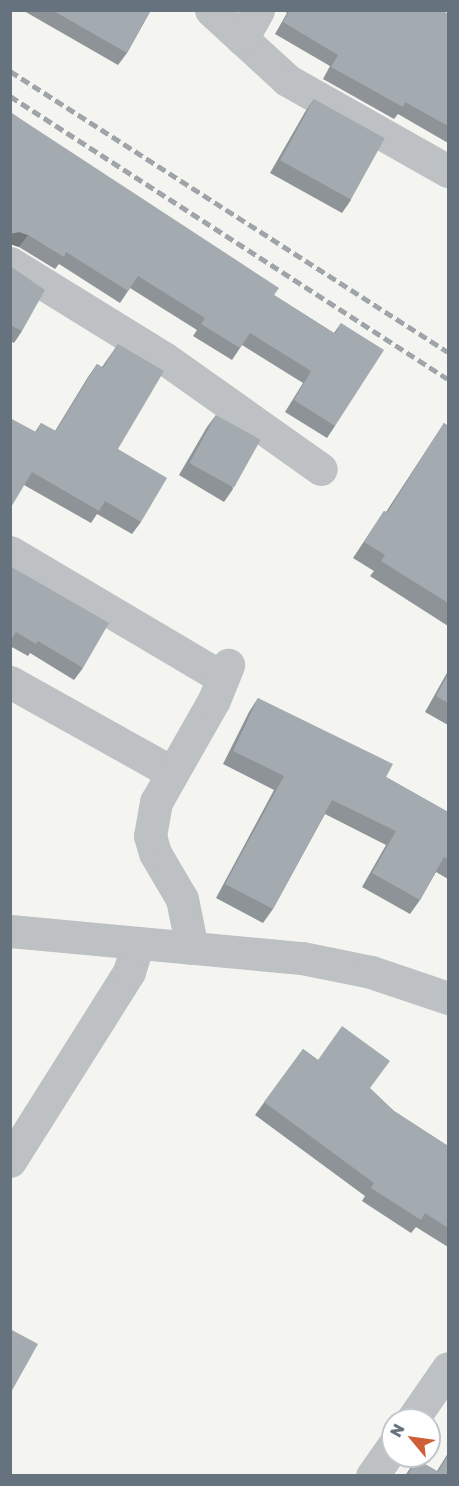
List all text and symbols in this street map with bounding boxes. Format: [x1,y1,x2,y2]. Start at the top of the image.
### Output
north arrow [381,1408,441,1468]
text: N [385,1420,409,1440]

